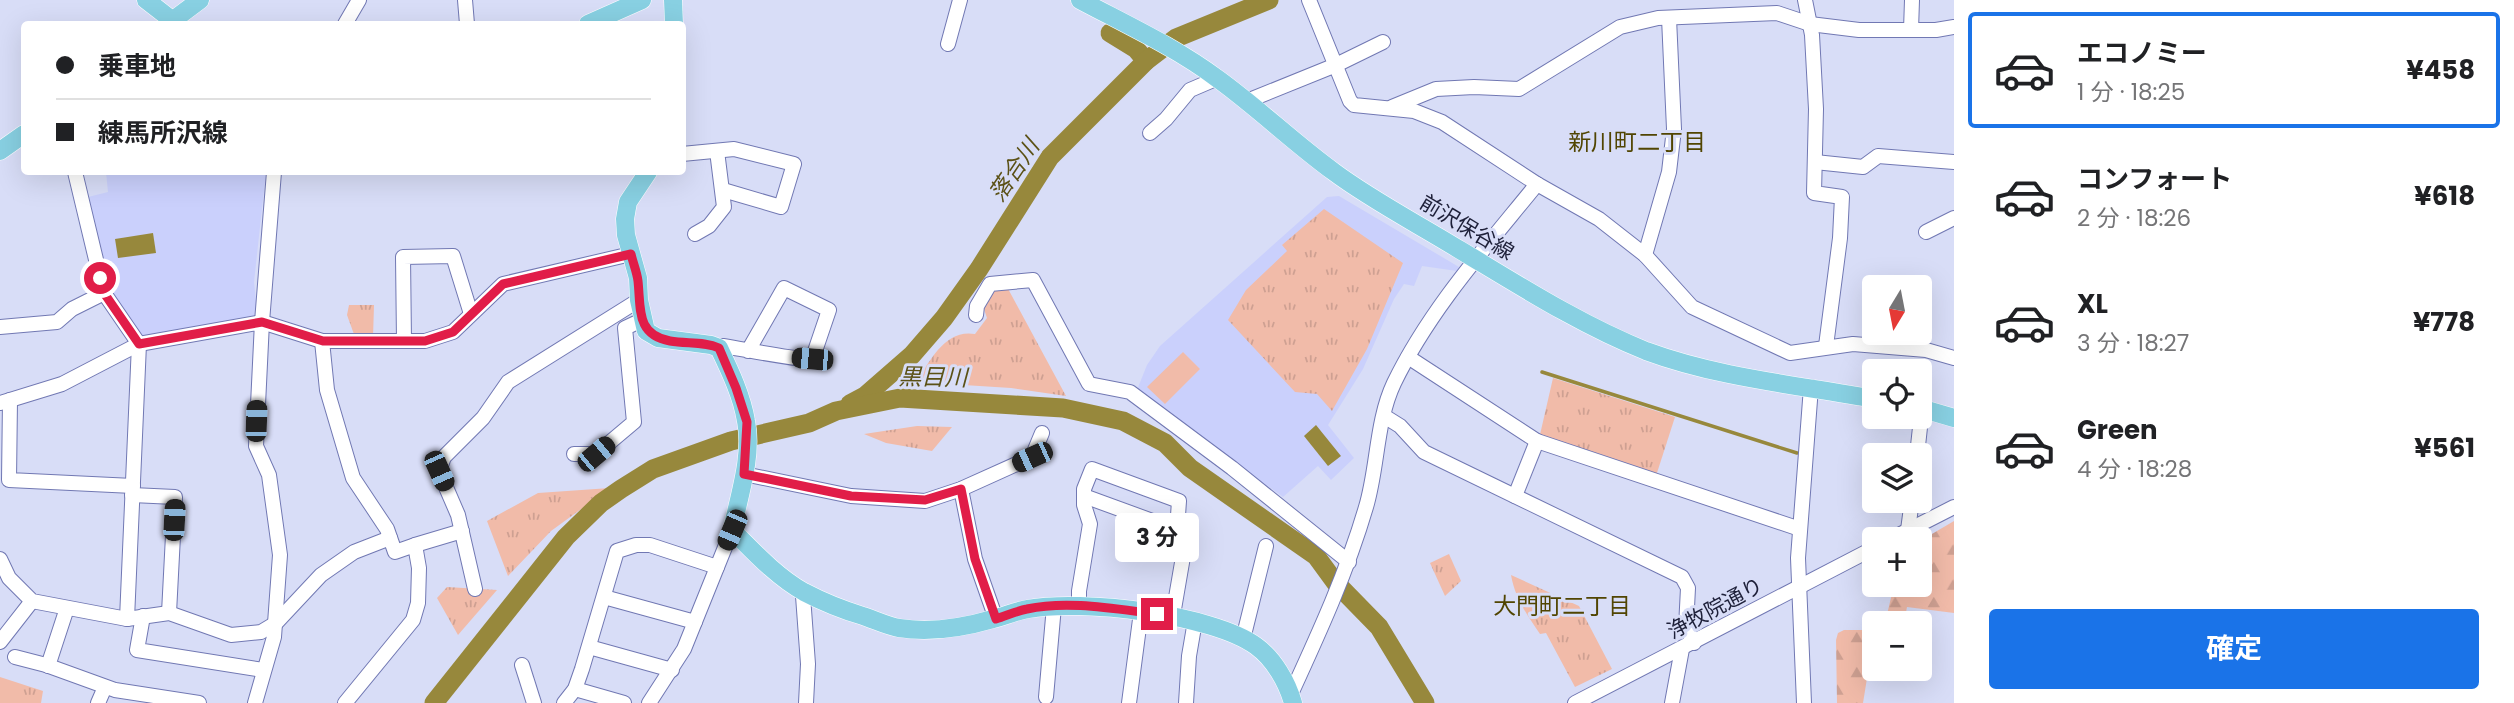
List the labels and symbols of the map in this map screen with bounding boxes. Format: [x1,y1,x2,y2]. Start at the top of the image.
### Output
district label: 新川町二丁目 [1568,126,1706,158]
water label: 落合川 [981,130,1048,208]
street label: 前沢保谷線 [1415,188,1519,266]
route start [84,262,116,294]
north arrow [1862,275,1932,345]
car [791,347,834,371]
water label: 黒目川 [898,360,971,394]
car [245,400,268,442]
car [574,432,619,476]
car [1009,439,1056,475]
car [421,448,458,494]
car [163,498,186,542]
car [715,507,750,553]
callout: 3 分 [1115,512,1199,562]
street label: 浄牧院通り [1662,571,1768,645]
district label: 大門町二丁目 [1493,590,1631,622]
route end [1141,598,1173,630]

